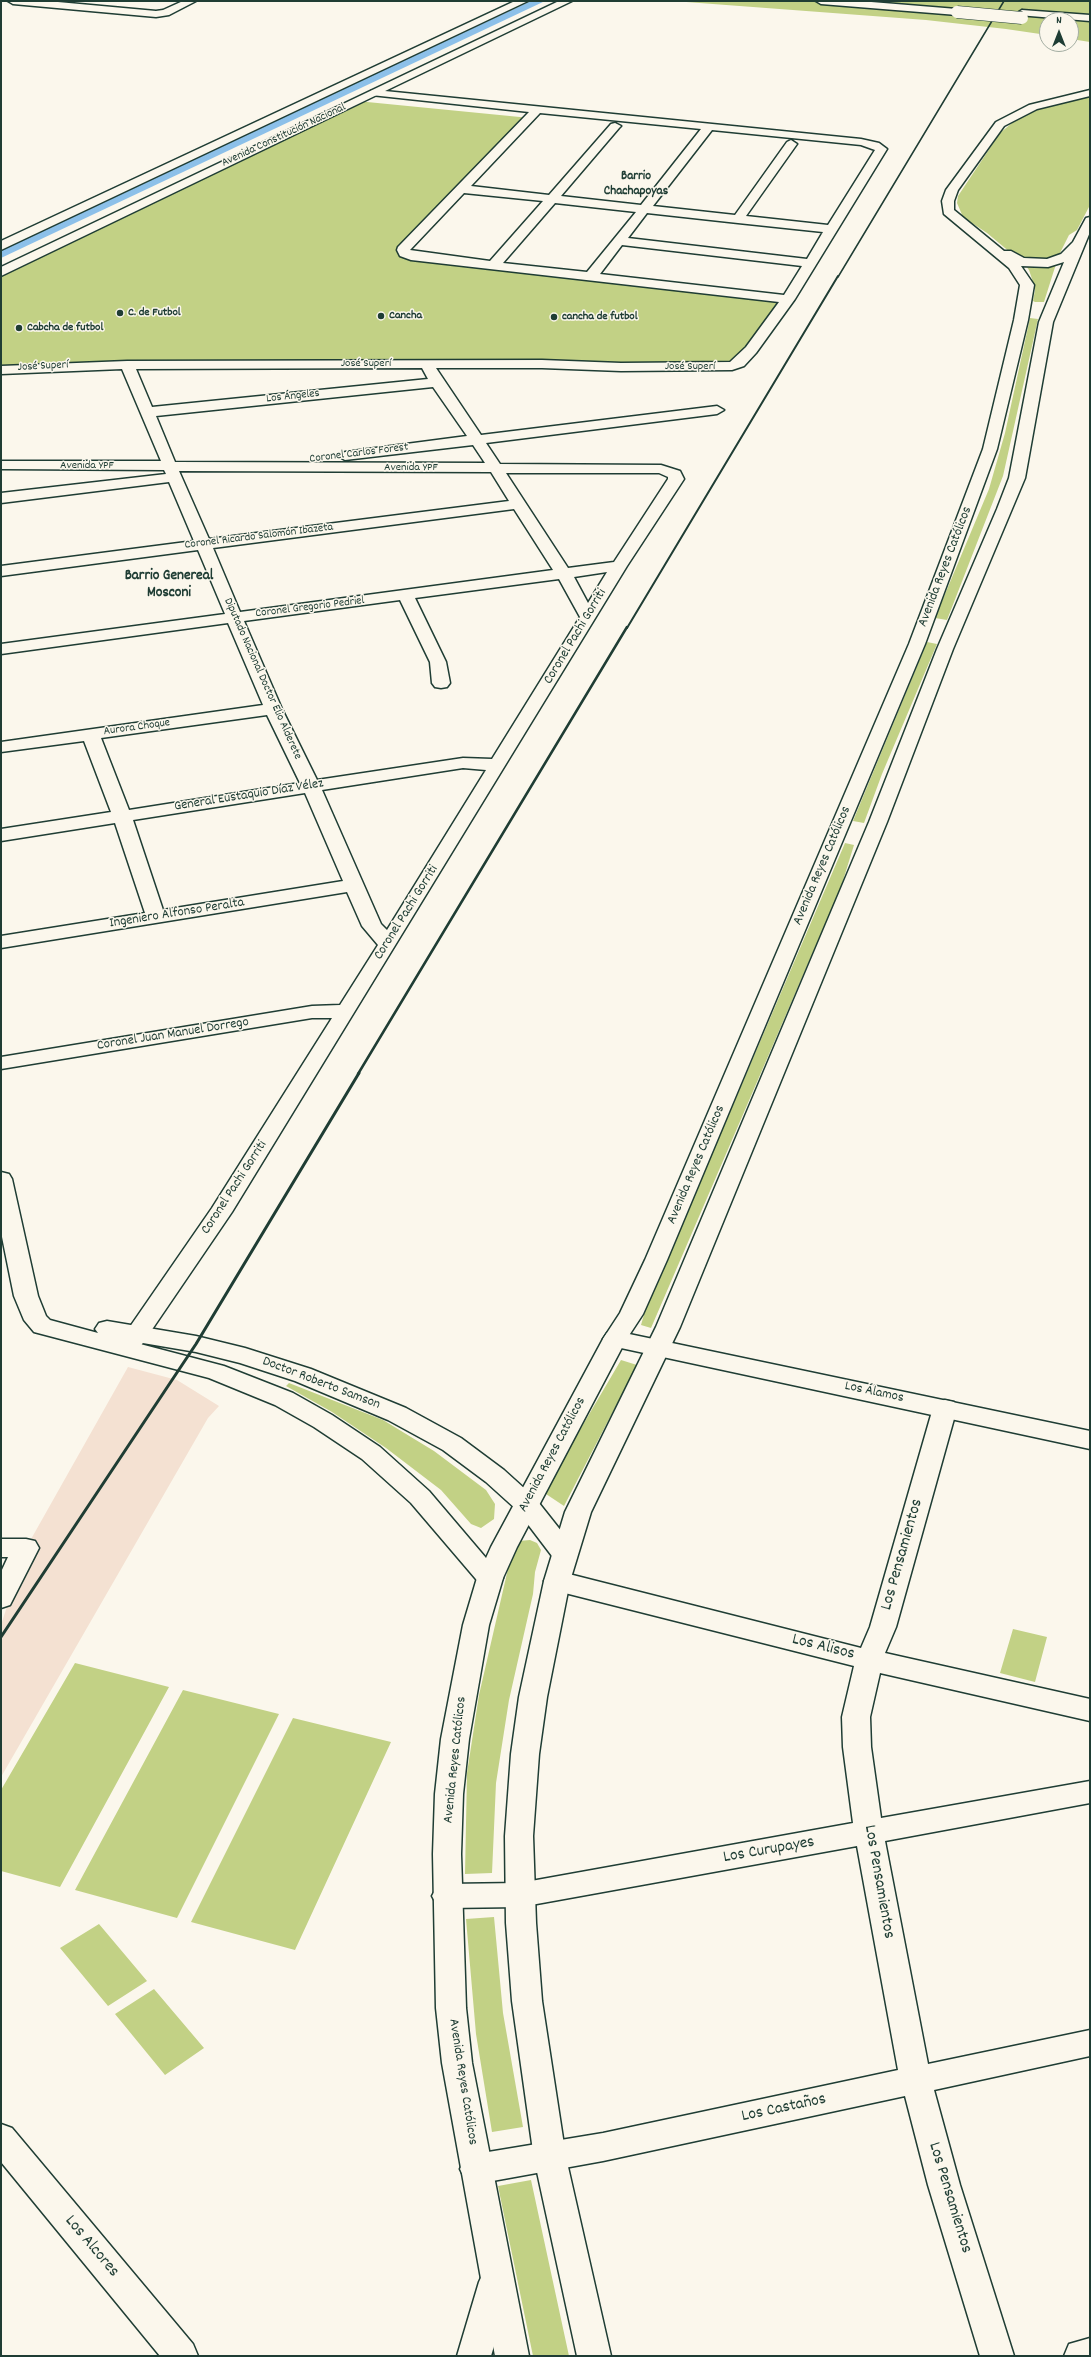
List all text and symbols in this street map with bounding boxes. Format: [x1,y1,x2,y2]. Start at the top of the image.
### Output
north arrow [1039,12,1079,52]
text: N [1056,13,1062,29]
street label: Avenida Constitución Nacional [220,101,348,171]
district label: Barrio Chachapoyas [604,169,668,200]
place label: C. de Futbol [128,306,181,320]
marker: C. de Futbol [115,308,125,318]
place label: Cancha [389,309,422,323]
place label: cancha de futbol [562,310,638,324]
marker: Cancha [376,311,386,321]
marker: cancha de futbol [549,312,559,322]
place label: Cabcha de futbol [27,321,103,335]
marker: Cabcha de futbol [14,323,24,333]
street label: José Superí [341,357,391,371]
street label: José Superí [17,358,69,376]
street label: José Superí [665,360,715,374]
street label: Los Ángeles [266,387,320,407]
street label: Coronel Carlos Forest [309,441,409,467]
street label: Avenida YPF [60,459,114,473]
street label: Avenida YPF [384,461,438,475]
street label: Avenida Reyes Católicos [915,505,977,629]
street label: Coronel Ricardo Salomón Ibazeta [184,521,334,553]
district label: Barrio Genereal Mosconi [125,568,213,603]
street label: Coronel Pachi Gorriti [541,586,611,688]
street label: Coronel Gregorio Pedriel [255,594,365,622]
street label: Diputado Nacional Doctor Elio Alderete [220,596,304,762]
street label: Aurora Choque [103,716,171,740]
street label: General Eustaquio Díaz Vélez [173,776,325,816]
street label: Avenida Reyes Católicos [790,804,856,928]
street label: Coronel Pachi Gorriti [371,863,443,963]
street label: Ingeniero Alfonso Peralta [108,895,246,933]
street label: Coronel Juan Manuel Dorrego [96,1015,250,1055]
street label: Avenida Reyes Católicos [664,1103,730,1227]
street label: Coronel Pachi Gorriti [198,1138,272,1238]
street label: Doctor Roberto Samson [260,1354,382,1414]
street label: Los Álamos [843,1379,905,1407]
street label: Avenida Reyes Católicos [516,1395,590,1515]
street label: Los Pensamientos [877,1497,929,1613]
street label: Los Alisos [790,1630,856,1666]
street label: Avenida Reyes Católicos [441,1696,471,1824]
street label: Los Pensamientos [858,1824,898,1940]
street label: Los Curupayes [722,1833,816,1869]
street label: Avenida Reyes Católicos [444,2018,480,2146]
street label: Los Castaños [740,2090,828,2128]
street label: Los Pensamientos [922,2140,976,2256]
street label: Los Alcores [59,2212,123,2282]

